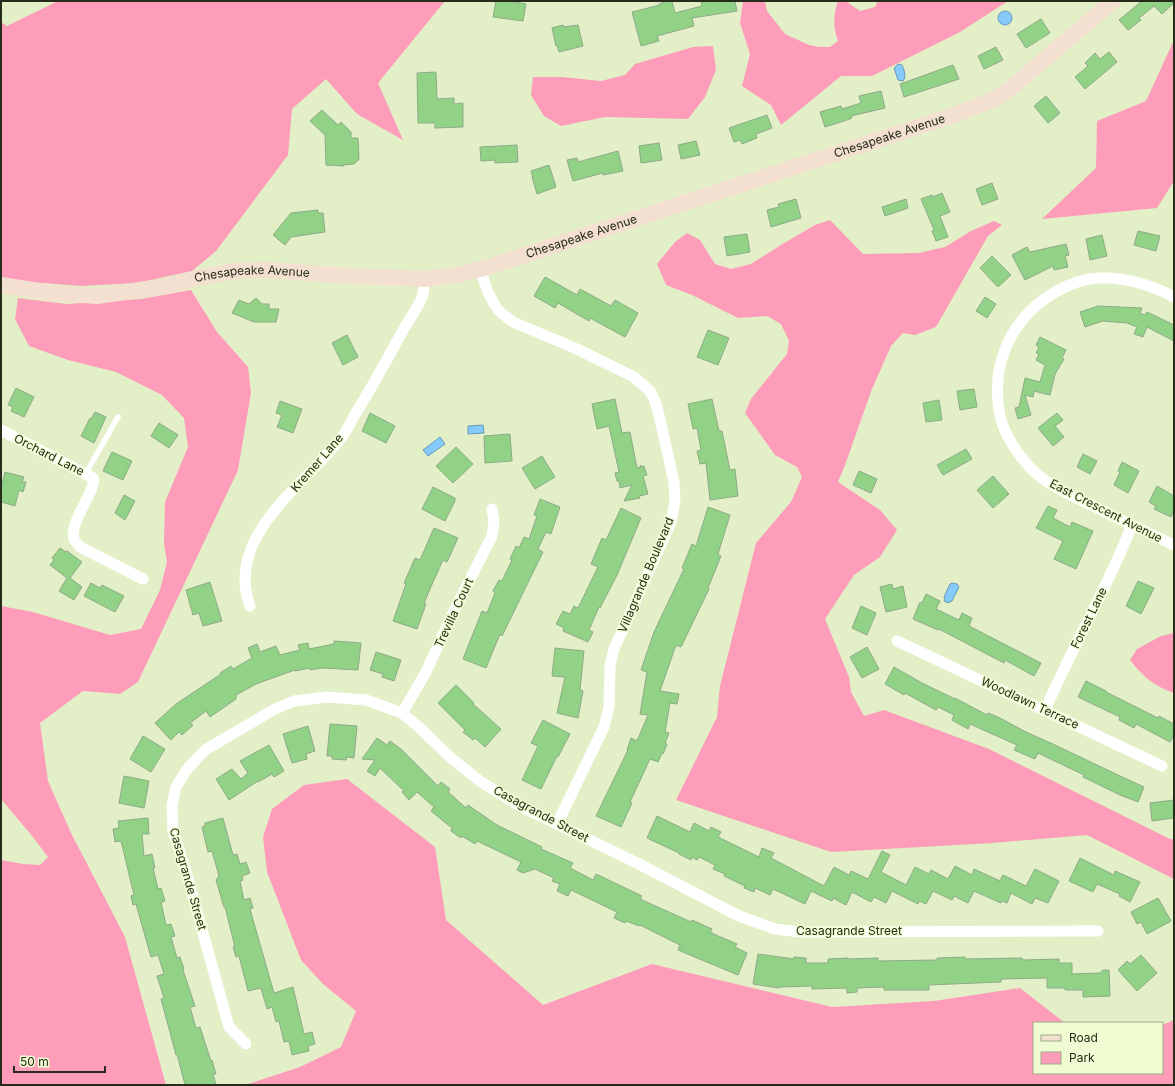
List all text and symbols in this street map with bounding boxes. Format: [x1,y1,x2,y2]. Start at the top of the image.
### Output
street label: Chesapeake Avenue [832,110,947,161]
street label: Chesapeake Avenue [524,211,639,261]
street label: Chesapeake Avenue [192,262,310,286]
street label: Orchard Lane [12,430,87,479]
street label: Kremer Lane [287,430,346,495]
street label: East Crescent Avenue [1047,476,1165,545]
street label: Villagrande Boulevard [614,515,677,635]
street label: Trevilla Court [431,575,476,650]
street label: Forest Lane [1067,585,1110,651]
street label: Woodlawn Terrace [979,673,1082,732]
street label: Casagrande Street [491,782,592,845]
street label: Casagrande Street [167,826,210,932]
street label: Casagrande Street [796,923,902,938]
legend [1033,1022,1163,1074]
text: Road [1069,1030,1098,1045]
scale bar [14,1048,105,1074]
text: Park [1069,1050,1095,1065]
text: 50 m [20,1054,49,1069]

